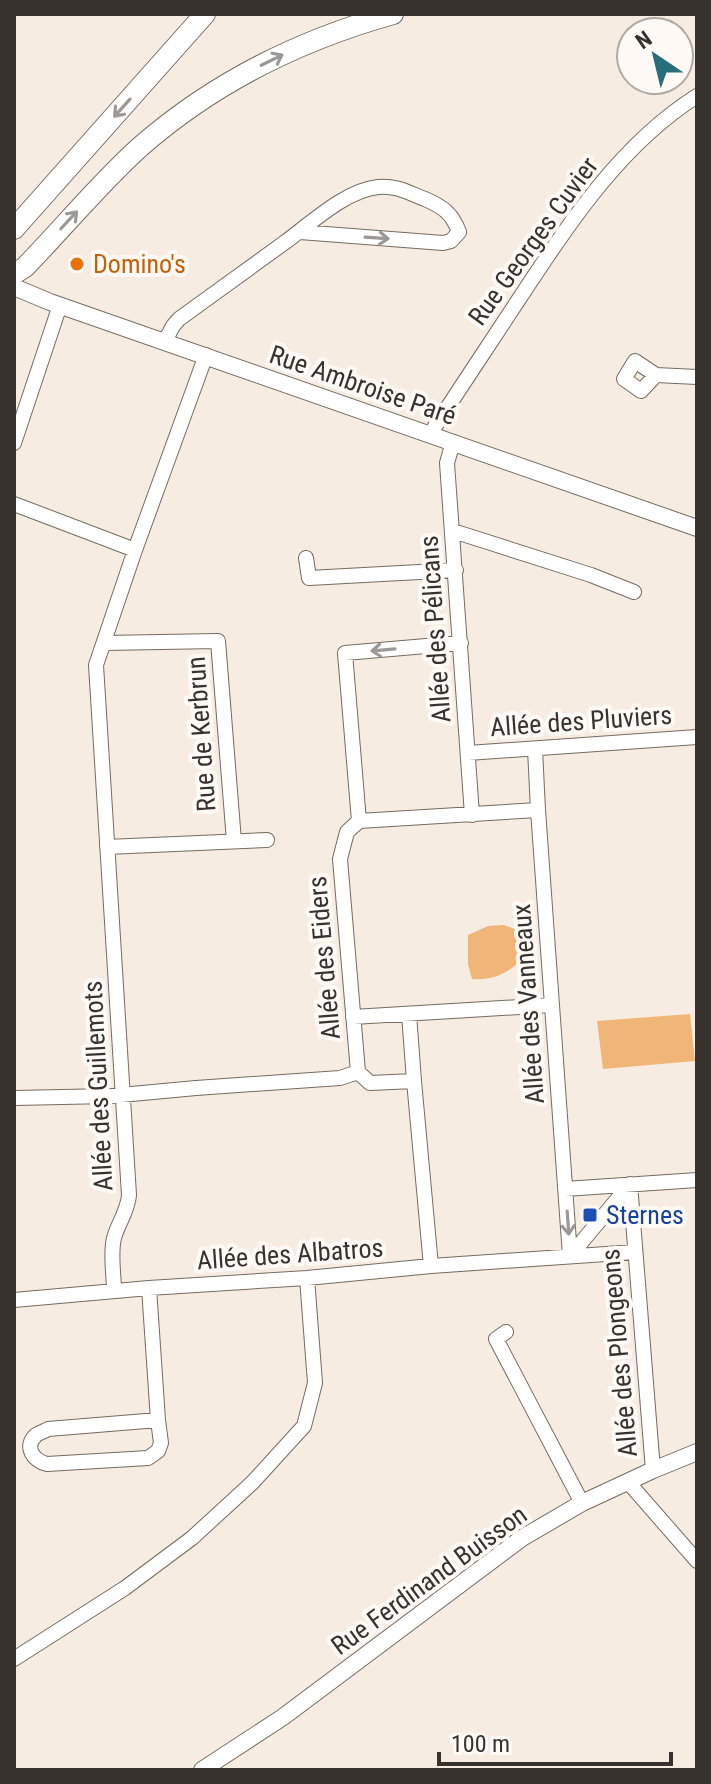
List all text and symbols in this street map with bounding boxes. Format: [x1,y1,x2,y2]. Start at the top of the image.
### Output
north arrow [615,16,695,96]
text: N [631,26,657,54]
one-way arrow [259,52,283,67]
one-way arrow [113,97,131,117]
street label: Rue Georges Cuvier [462,151,604,331]
one-way arrow [60,210,78,230]
one-way arrow [363,231,390,246]
place label: Domino's [93,249,186,279]
marker: Domino's [68,255,86,273]
street label: Rue Ambroise Paré [266,339,460,431]
street label: Allée des Pélicans [413,534,457,724]
one-way arrow [370,642,397,657]
street label: Rue de Kerbrun [181,655,221,813]
street label: Allée des Pluviers [489,700,673,742]
street label: Allée des Eiders [302,875,346,1041]
street label: Allée des Vanneaux [506,903,550,1105]
street label: Allée des Guillemots [78,980,118,1192]
place label: Sternes [606,1200,684,1230]
marker: Sternes [581,1206,599,1224]
one-way arrow [561,1209,576,1236]
street label: Allée des Albatros [196,1233,384,1275]
street label: Allée des Plongeons [595,1248,643,1458]
street label: Rue Ferdinand Buisson [325,1499,533,1661]
scale bar [439,1716,671,1766]
text: 100 m [451,1730,510,1758]

